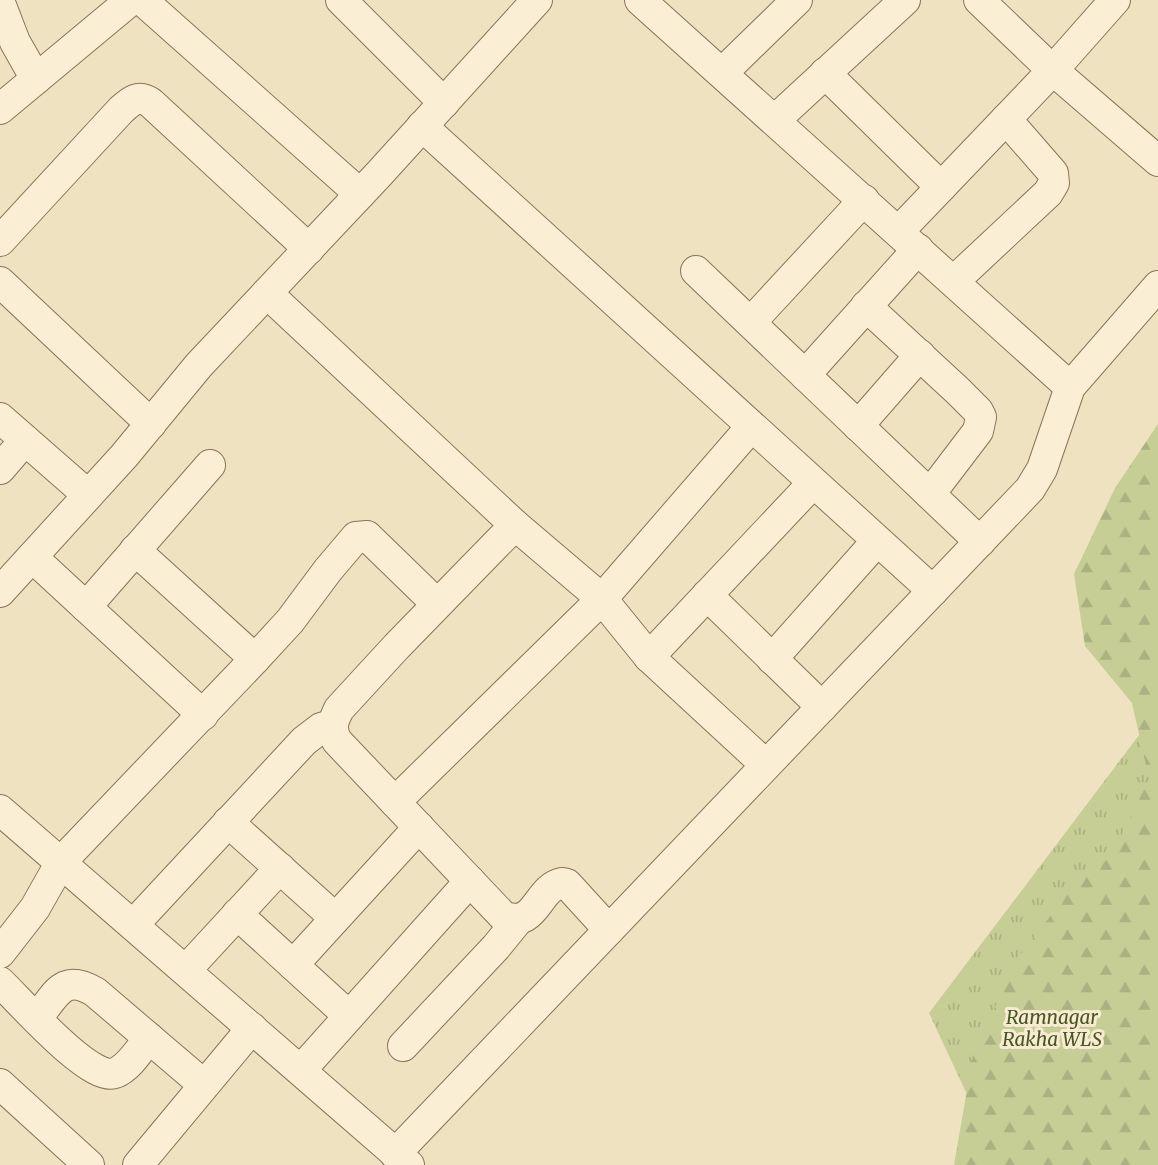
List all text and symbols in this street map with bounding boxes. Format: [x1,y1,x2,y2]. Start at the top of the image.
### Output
park label: Ramnagar Rakha WLS [1002,1005,1102,1051]

